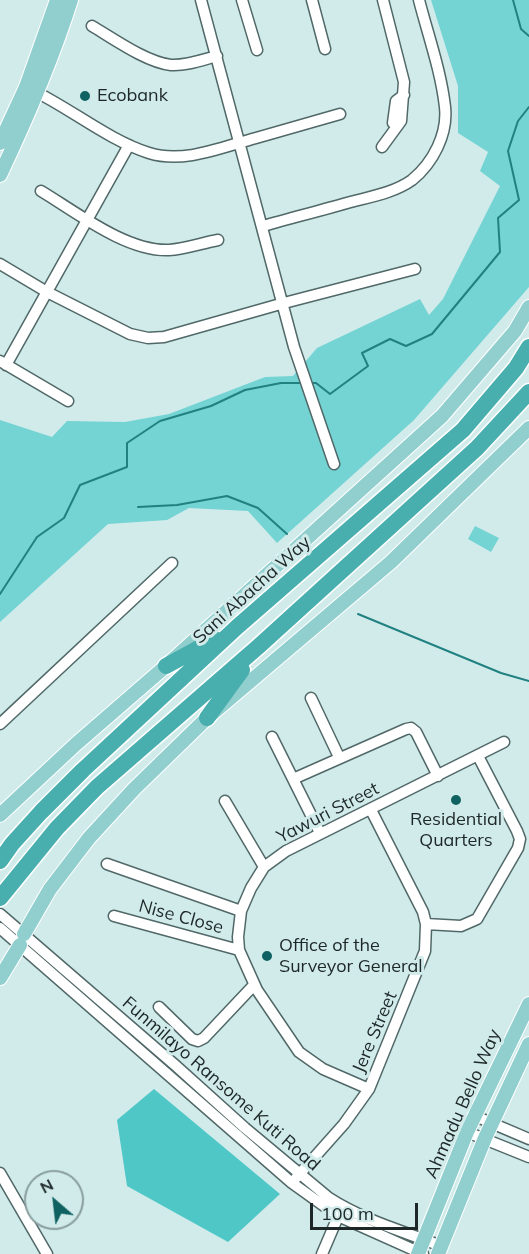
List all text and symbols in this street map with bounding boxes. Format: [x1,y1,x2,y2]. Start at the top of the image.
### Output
place label: Ecobank [97,85,168,107]
marker: Ecobank [78,89,92,103]
street label: Sani Abacha Way [189,532,315,648]
street label: Yawuri Street [273,778,383,848]
marker: Residential Quarters [449,793,463,807]
place label: Residential Quarters [410,809,502,852]
street label: Nise Close [136,895,226,939]
place label: Office of the Surveyor General [279,935,423,978]
marker: Office of the Surveyor General [260,949,274,963]
street label: Jere Street [348,988,402,1076]
street label: Funmilayo Ransome Kuti Road [118,992,324,1176]
street label: Ahmadu Bello Way [420,1026,506,1182]
north arrow [24,1170,84,1230]
text: N [36,1174,57,1198]
scale bar [313,1191,421,1229]
text: 100 m [321,1202,374,1225]

